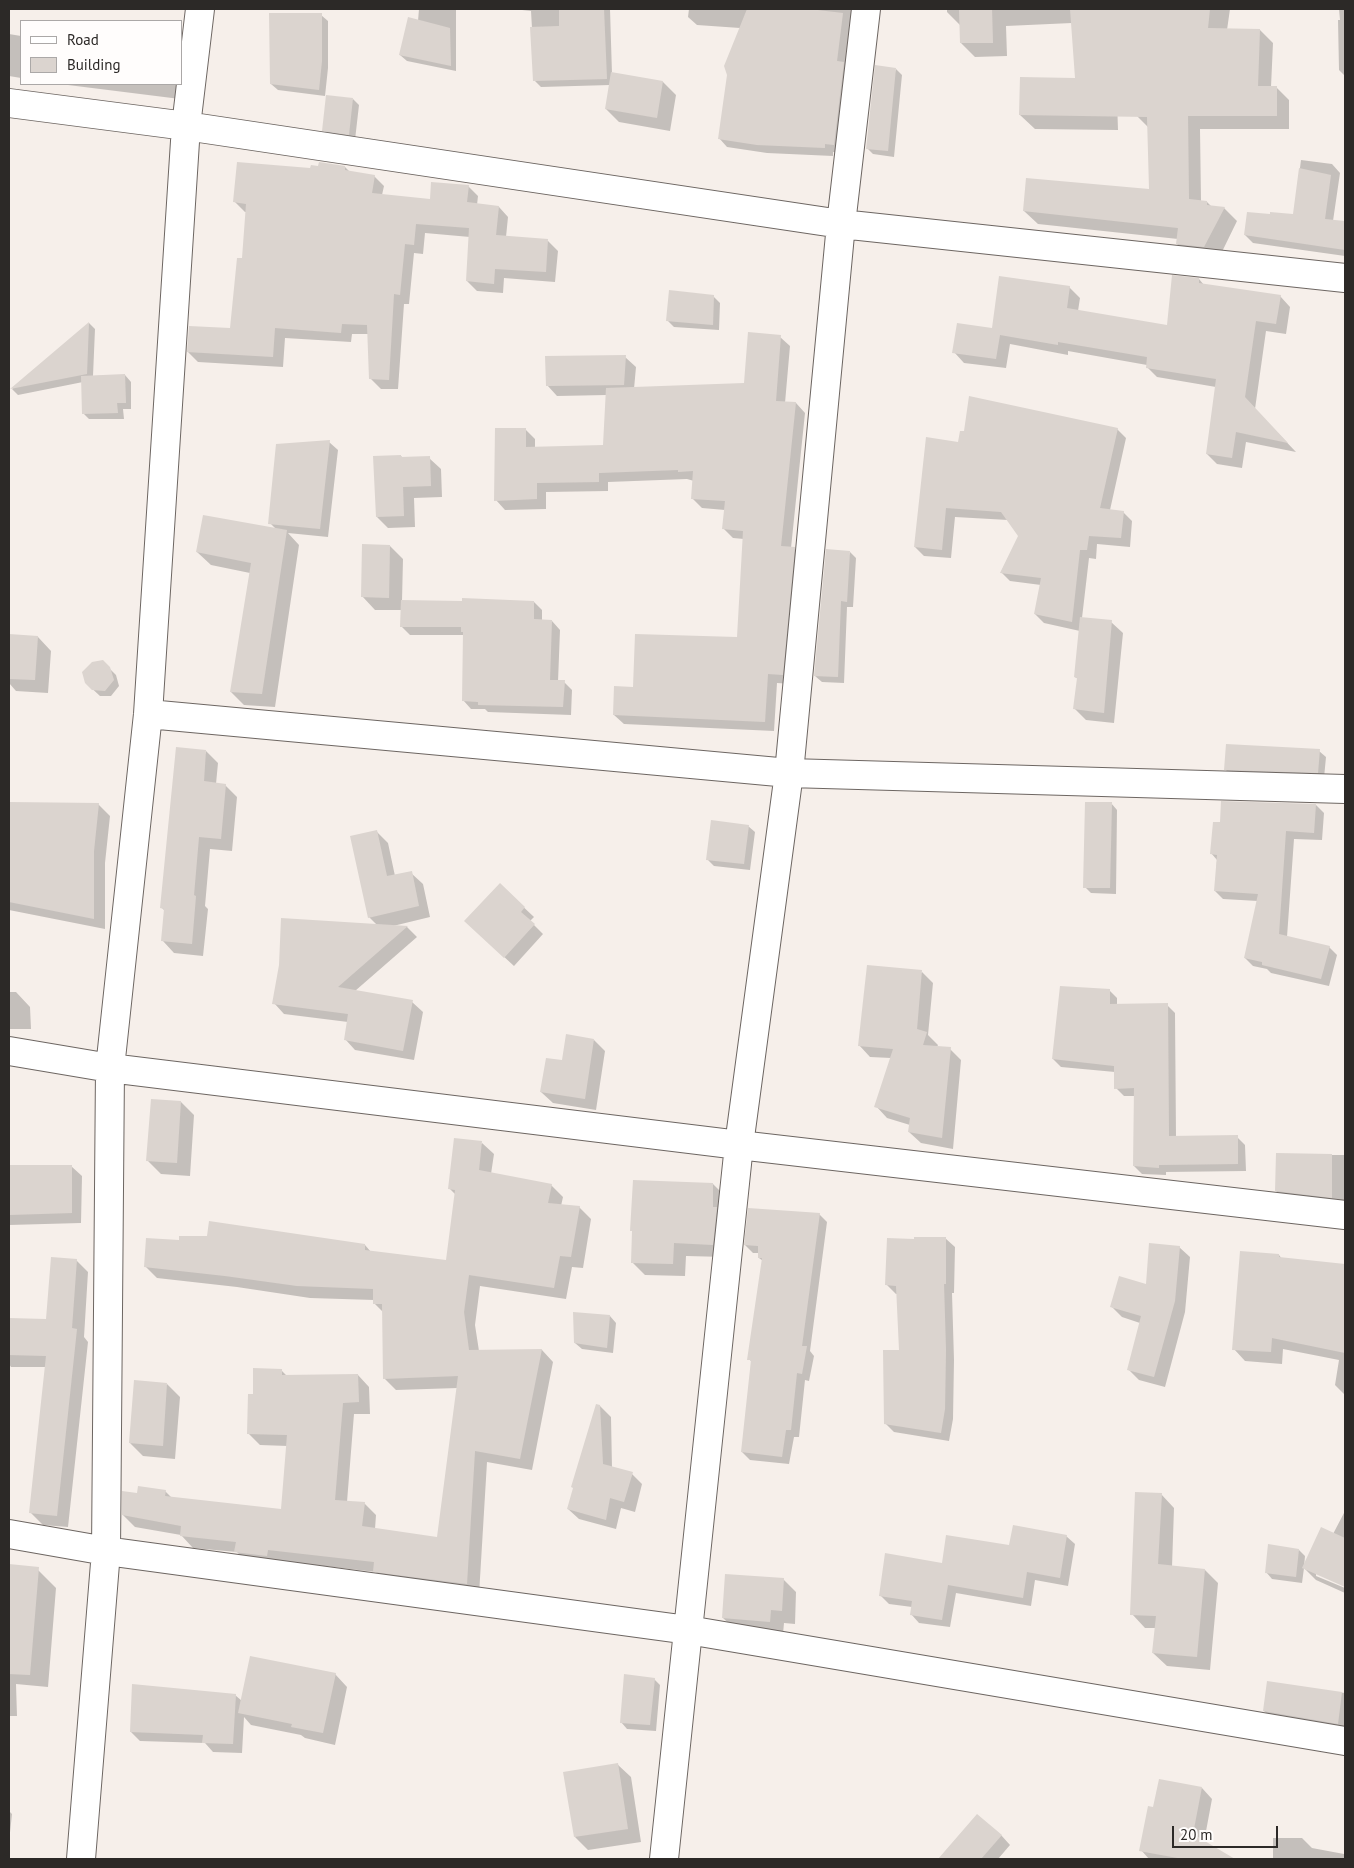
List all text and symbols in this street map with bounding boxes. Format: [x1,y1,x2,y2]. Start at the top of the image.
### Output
legend [20,20,182,85]
text: Road [67,30,99,49]
text: Building [67,55,121,74]
scale bar [1174,1816,1280,1848]
text: 20 m [1180,1825,1213,1844]

